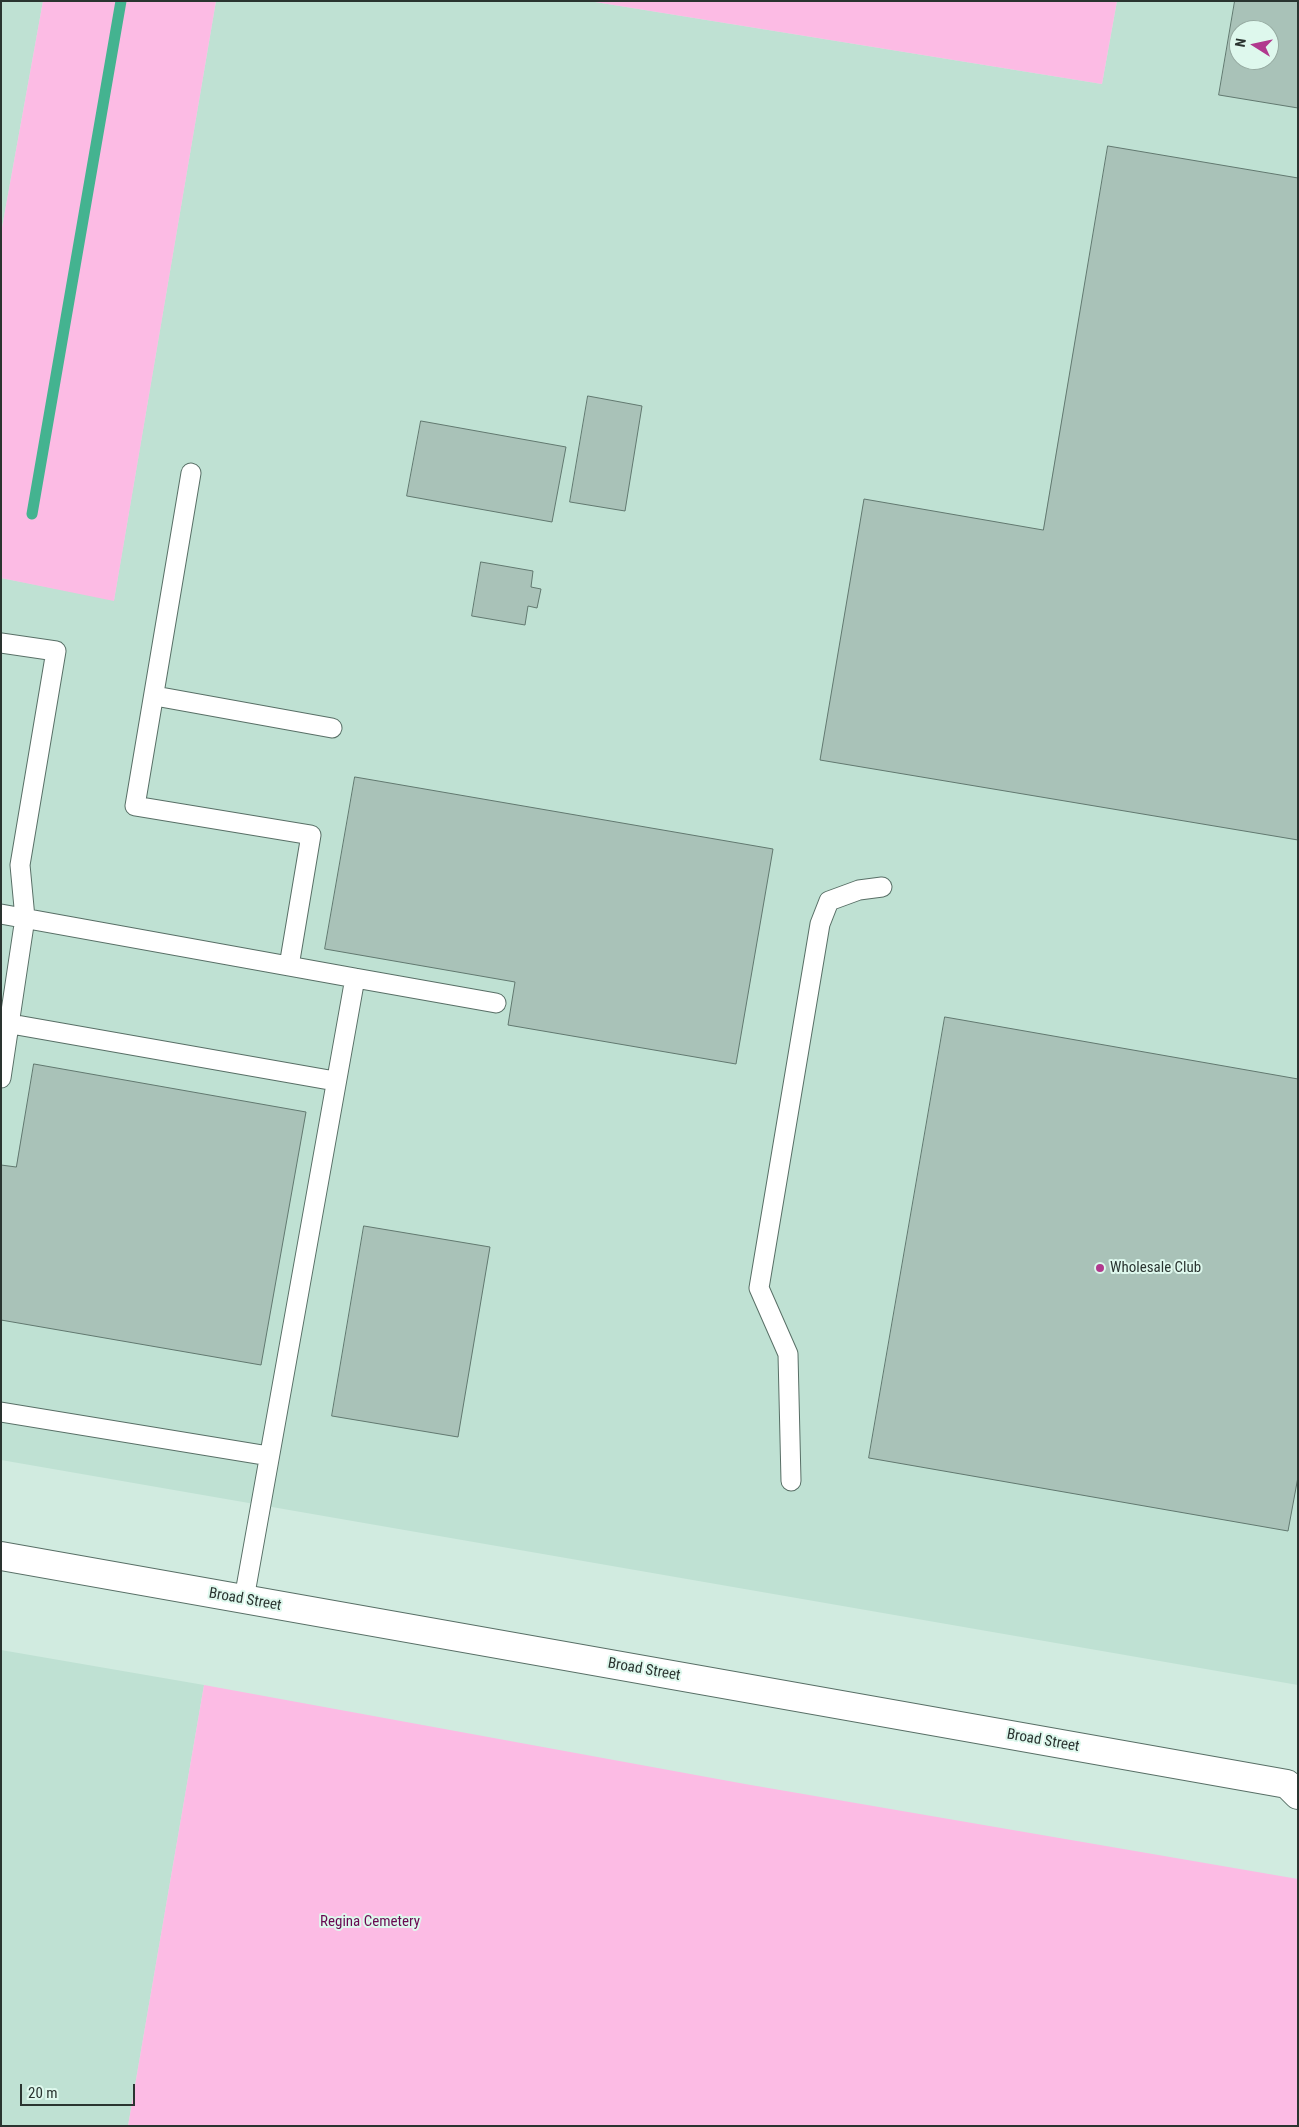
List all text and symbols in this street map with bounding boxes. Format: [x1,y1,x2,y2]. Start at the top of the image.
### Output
north arrow [1229,20,1279,70]
text: N [1232,37,1249,48]
place label: Wholesale Club [1110,1259,1201,1277]
marker: Wholesale Club [1094,1262,1106,1274]
street label: Broad Street [207,1585,283,1615]
street label: Broad Street [606,1655,682,1685]
street label: Broad Street [1005,1726,1081,1756]
park label: Regina Cemetery [320,1913,420,1931]
scale bar [22,2074,138,2106]
text: 20 m [28,2084,58,2102]

